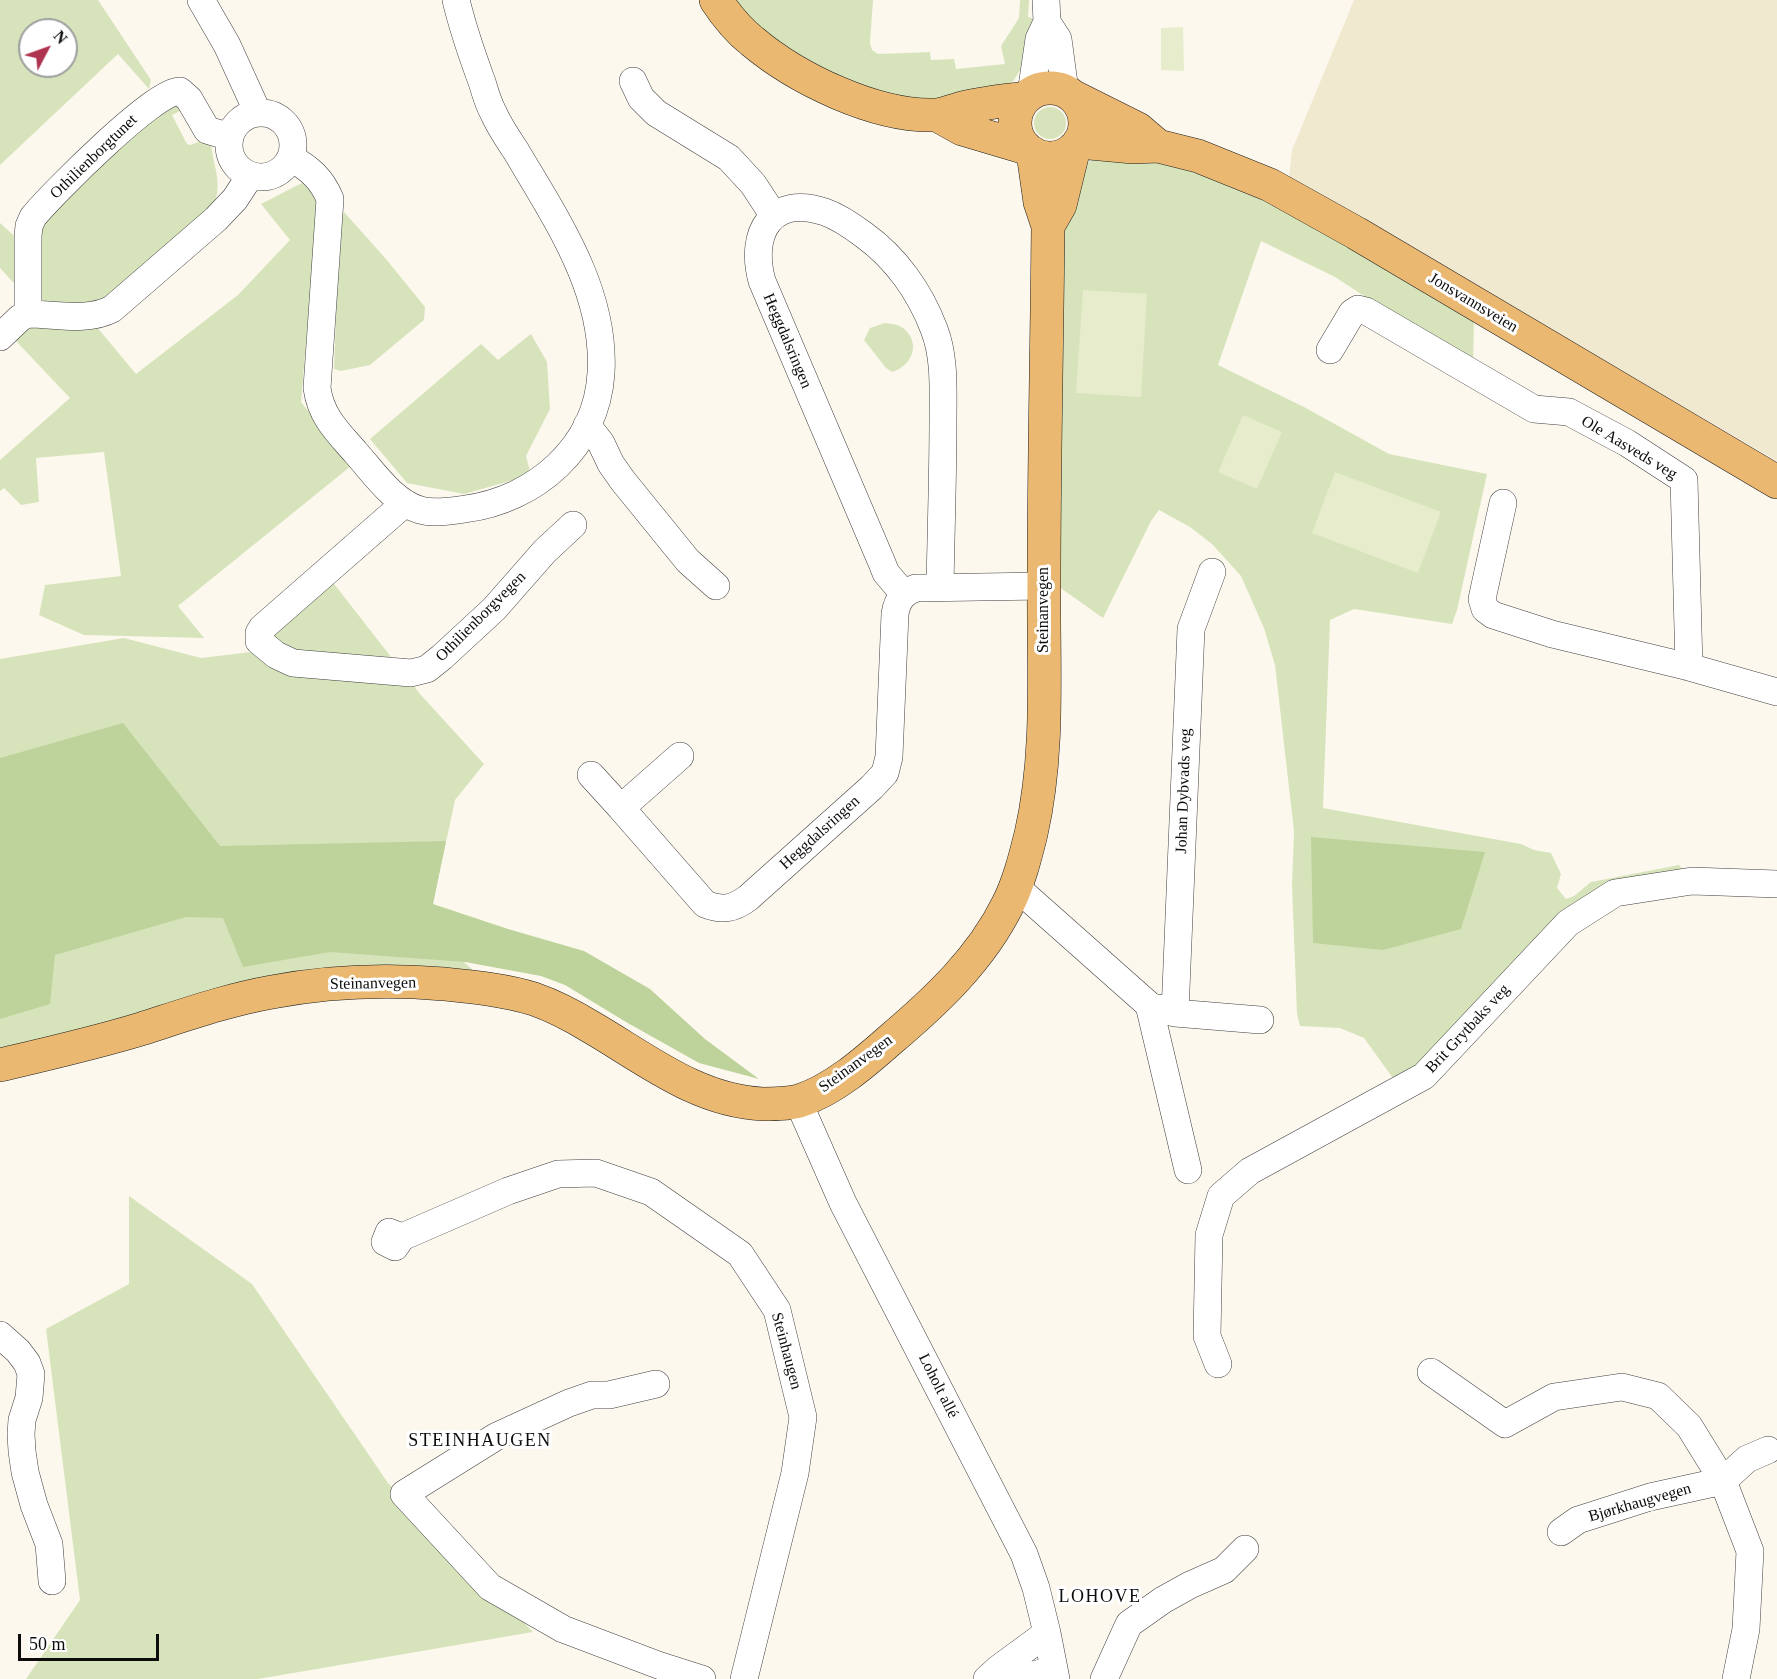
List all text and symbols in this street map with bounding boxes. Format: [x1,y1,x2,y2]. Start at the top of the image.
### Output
north arrow [18,18,78,78]
text: N [50,27,71,47]
street label: Othilienborgtunet [47,111,141,203]
street label: Jonsvannsveien [1425,269,1521,337]
street label: Heggdalsringen [758,291,816,391]
street label: Ole Aasveds veg [1578,412,1680,484]
street label: Steinanvegen [1034,567,1054,653]
street label: Othilienborgvegen [432,568,530,666]
street label: Johan Dybvads veg [1172,728,1196,854]
street label: Heggdalsringen [776,792,864,874]
street label: Steinanvegen [330,974,416,994]
street label: Brit Grytbaks veg [1422,981,1514,1077]
street label: Steinanvegen [815,1031,897,1097]
street label: Steinhaugen [766,1310,806,1392]
street label: Loholt allé [914,1351,962,1421]
district label: STEINHAUGEN [408,1430,552,1452]
street label: Bjørkhaugvegen [1587,1479,1693,1527]
district label: LOHOVE [1059,1586,1141,1608]
scale bar [21,1622,162,1660]
text: 50 m [29,1634,66,1654]

